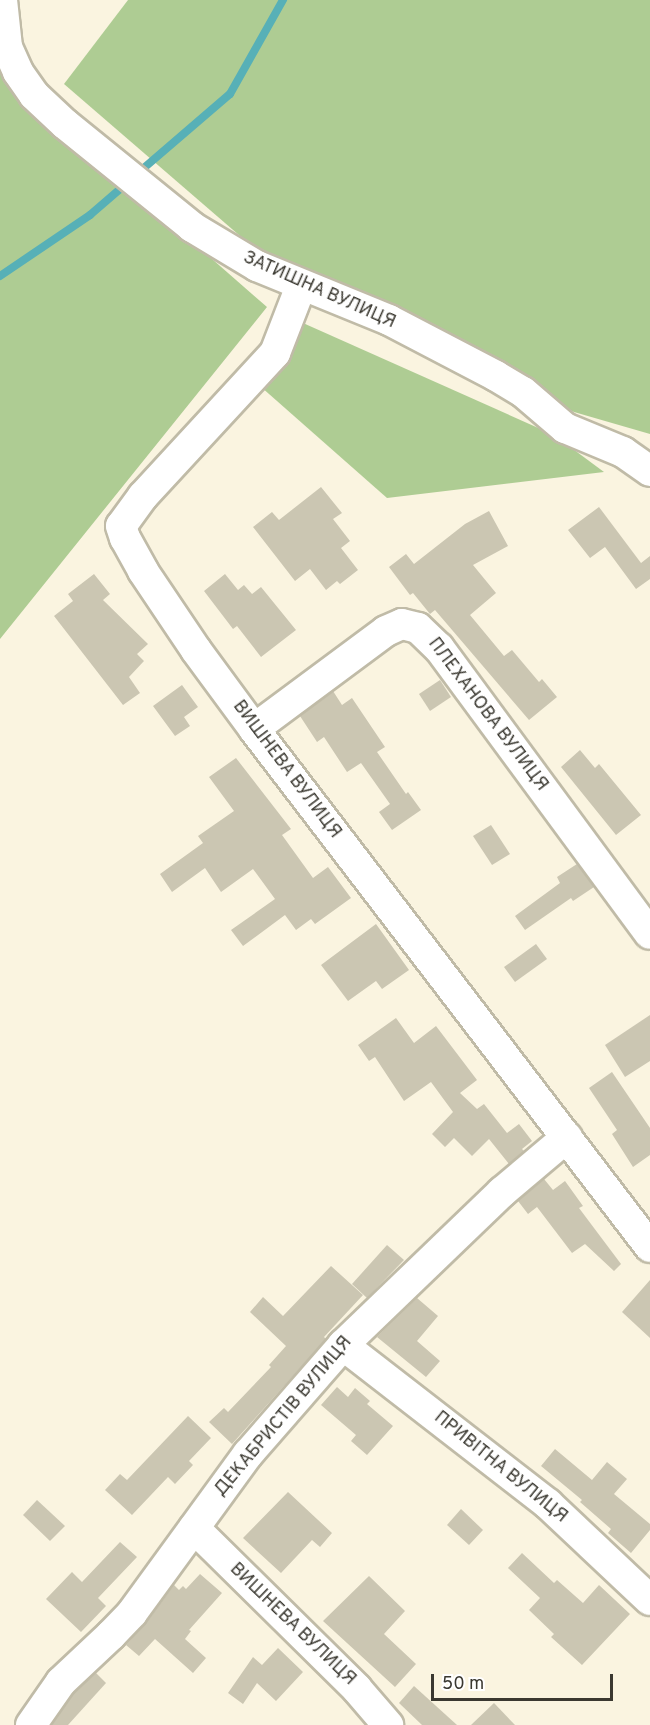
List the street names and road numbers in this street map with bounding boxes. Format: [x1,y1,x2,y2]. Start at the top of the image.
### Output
street label: ЗАТИШНА ВУЛИЦЯ [239,247,399,335]
street label: ПЛЕХАНОВА ВУЛИЦЯ [422,634,552,796]
street label: ВИШНЕВА ВУЛИЦЯ [227,697,345,843]
street label: ДЕКАБРИСТІВ ВУЛИЦЯ [211,1333,357,1501]
street label: ПРИВІТНА ВУЛИЦЯ [429,1407,571,1529]
street label: ВИШНЕВА ВУЛИЦЯ [224,1559,360,1691]

